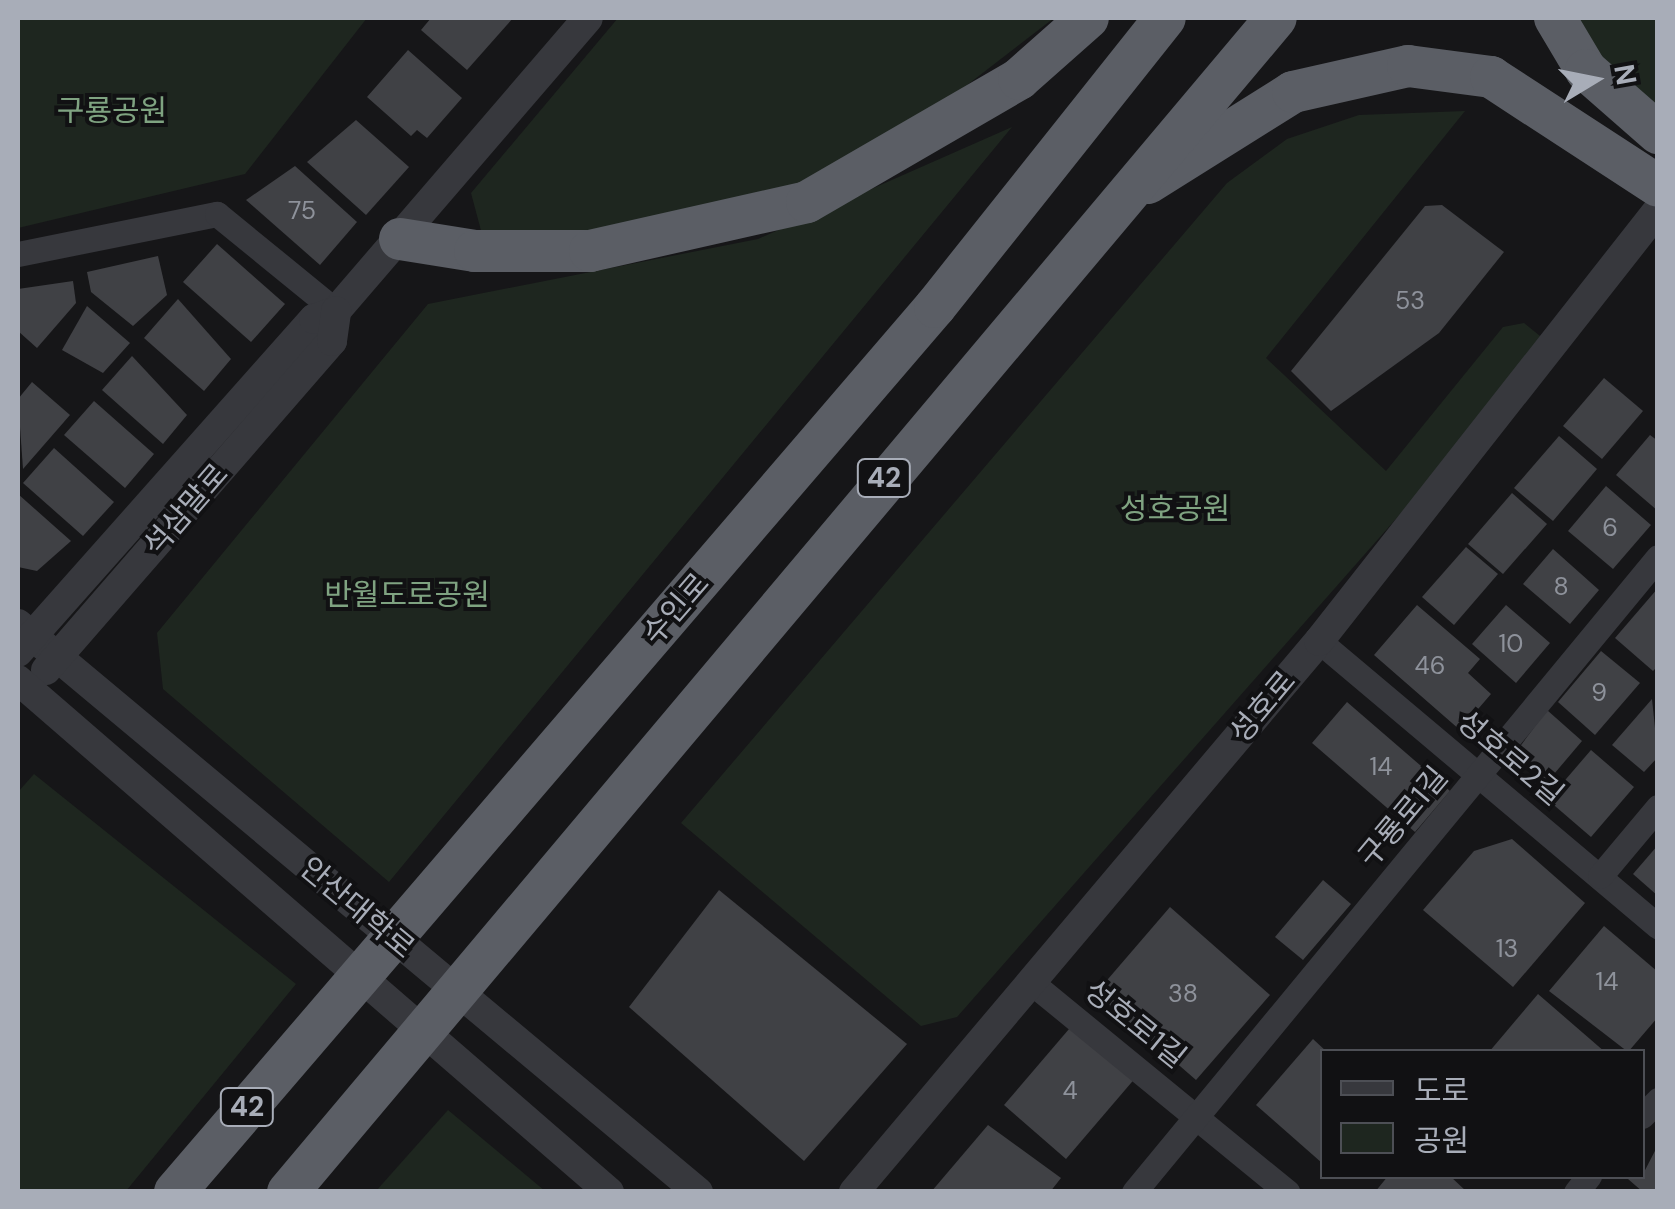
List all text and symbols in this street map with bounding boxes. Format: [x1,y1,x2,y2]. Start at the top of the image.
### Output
north arrow [1545,30,1645,130]
text: N [1605,61,1645,88]
park label: 구룡공원 [57,93,167,129]
house number: 75 [288,196,316,226]
house number: 53 [1395,286,1425,316]
road number: 42 [856,455,912,501]
street label: 석삼말로 [136,457,236,563]
park label: 성호공원 [1120,491,1230,527]
house number: 6 [1602,513,1618,543]
street label: 수인로 [635,566,717,652]
house number: 8 [1553,572,1569,602]
park label: 반월도로공원 [324,577,490,613]
house number: 10 [1499,629,1523,659]
house number: 46 [1415,651,1445,681]
street label: 성호로 [1223,664,1303,750]
house number: 9 [1591,678,1607,708]
street label: 성호로2길 [1450,703,1570,813]
house number: 14 [1370,752,1392,782]
street label: 구룡로1길 [1351,760,1455,874]
street label: 안산대학로 [293,850,421,966]
house number: 13 [1496,934,1518,964]
house number: 14 [1596,967,1618,997]
street label: 성호로1길 [1077,972,1193,1076]
house number: 38 [1168,979,1198,1009]
legend [1320,1049,1645,1179]
text: 도로 [1414,1071,1469,1110]
house number: 4 [1062,1076,1078,1106]
road number: 42 [220,1084,274,1130]
text: 공원 [1414,1121,1469,1160]

